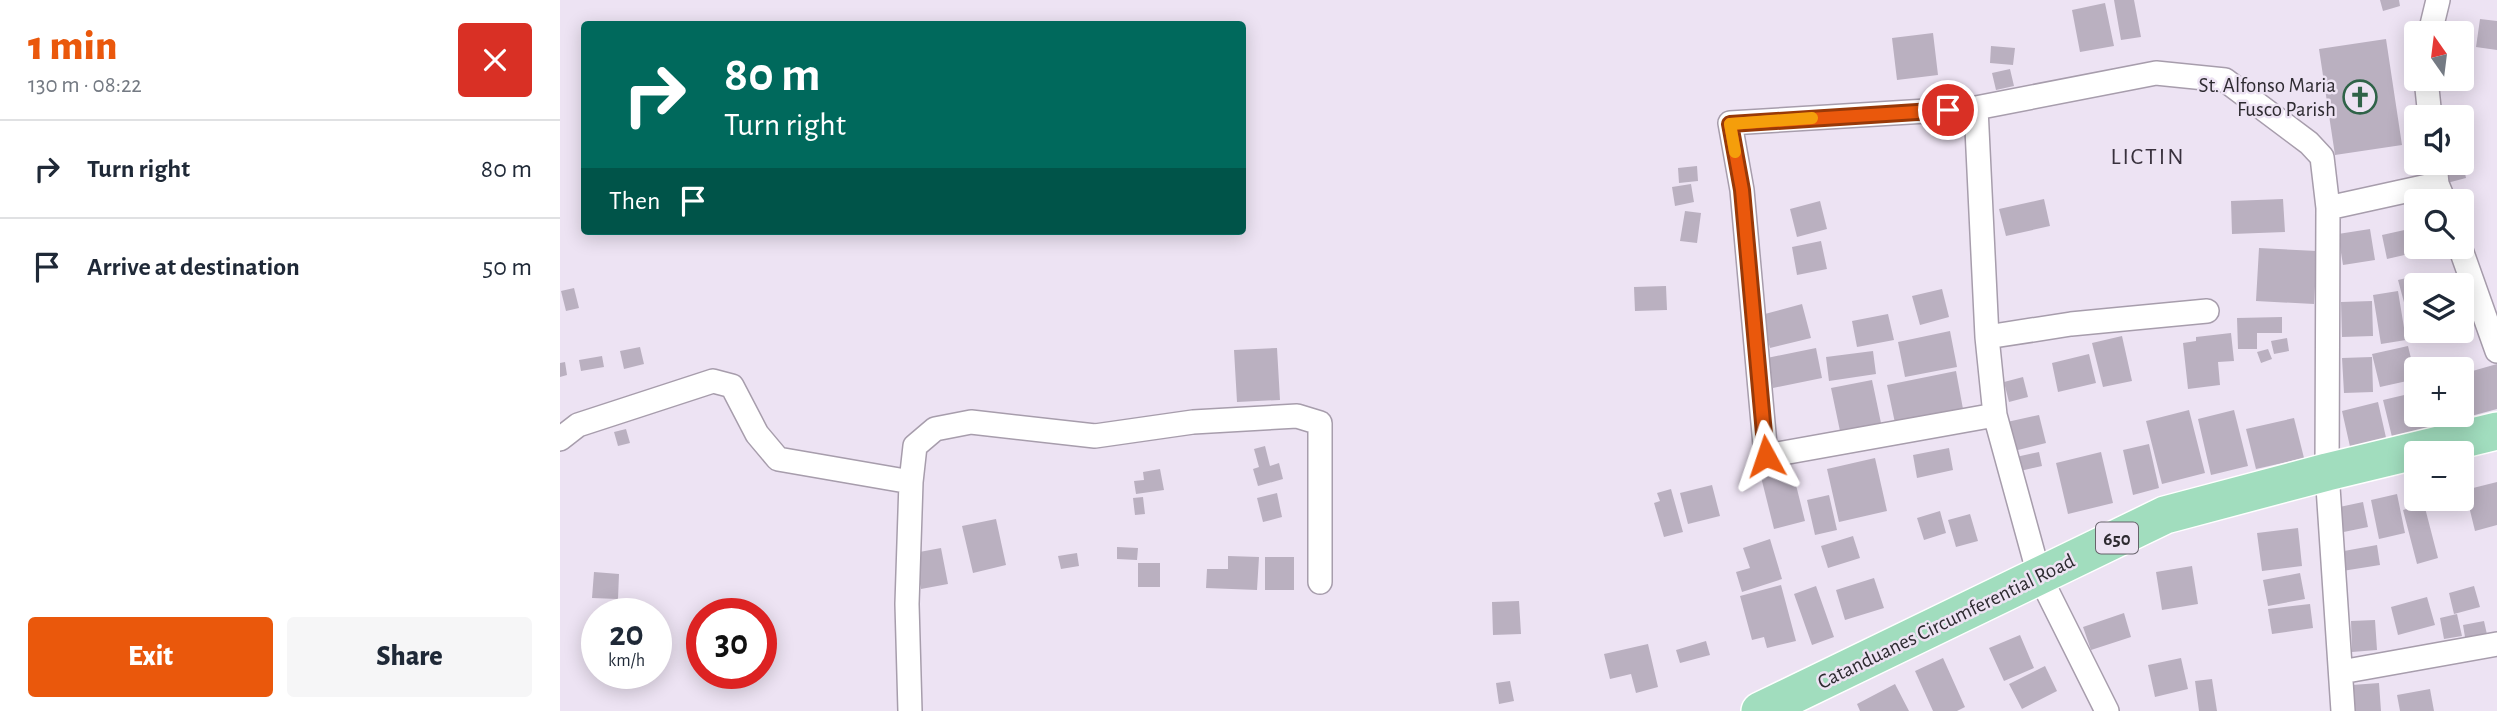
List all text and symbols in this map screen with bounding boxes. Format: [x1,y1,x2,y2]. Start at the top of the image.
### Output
north arrow [2404,21,2474,91]
map controls [2404,21,2474,511]
button: close [458,23,532,97]
text: 1 min [28,25,117,67]
icon: right [609,49,700,140]
text: 80 m [724,51,821,100]
text: 130 m · 08:22 [28,74,142,97]
place label: St. Alfonso Maria Fusco Parish [2199,75,2336,120]
church icon: St. Alfonso Maria Fusco Parish [2341,78,2379,116]
pin [1918,80,1978,140]
icon: arrive [1929,91,1967,129]
button: sound [2404,105,2474,175]
text: Turn right [724,109,846,141]
district label: LICTIN [2110,145,2186,169]
icon: right [28,150,66,188]
text: Turn right [87,156,190,182]
text: 80 m [481,156,532,182]
icon: arrive [674,182,712,220]
text: Then [609,188,660,214]
button: search [2404,189,2474,259]
icon: arrive [28,248,66,286]
text: Arrive at destination [87,254,300,280]
text: 50 m [482,254,532,280]
button: layers [2404,273,2474,343]
button: + [2404,357,2474,427]
position arrow [1729,419,1803,493]
button: − [2404,441,2474,511]
road number: 650 [2096,523,2138,554]
street label: Catanduanes Circumferential Road [1814,550,2078,693]
speed limit sign: 30 [686,598,777,689]
button: Exit [28,617,273,697]
button: Share [287,617,532,697]
text: 20 [609,617,644,652]
text: km/h [608,652,645,670]

